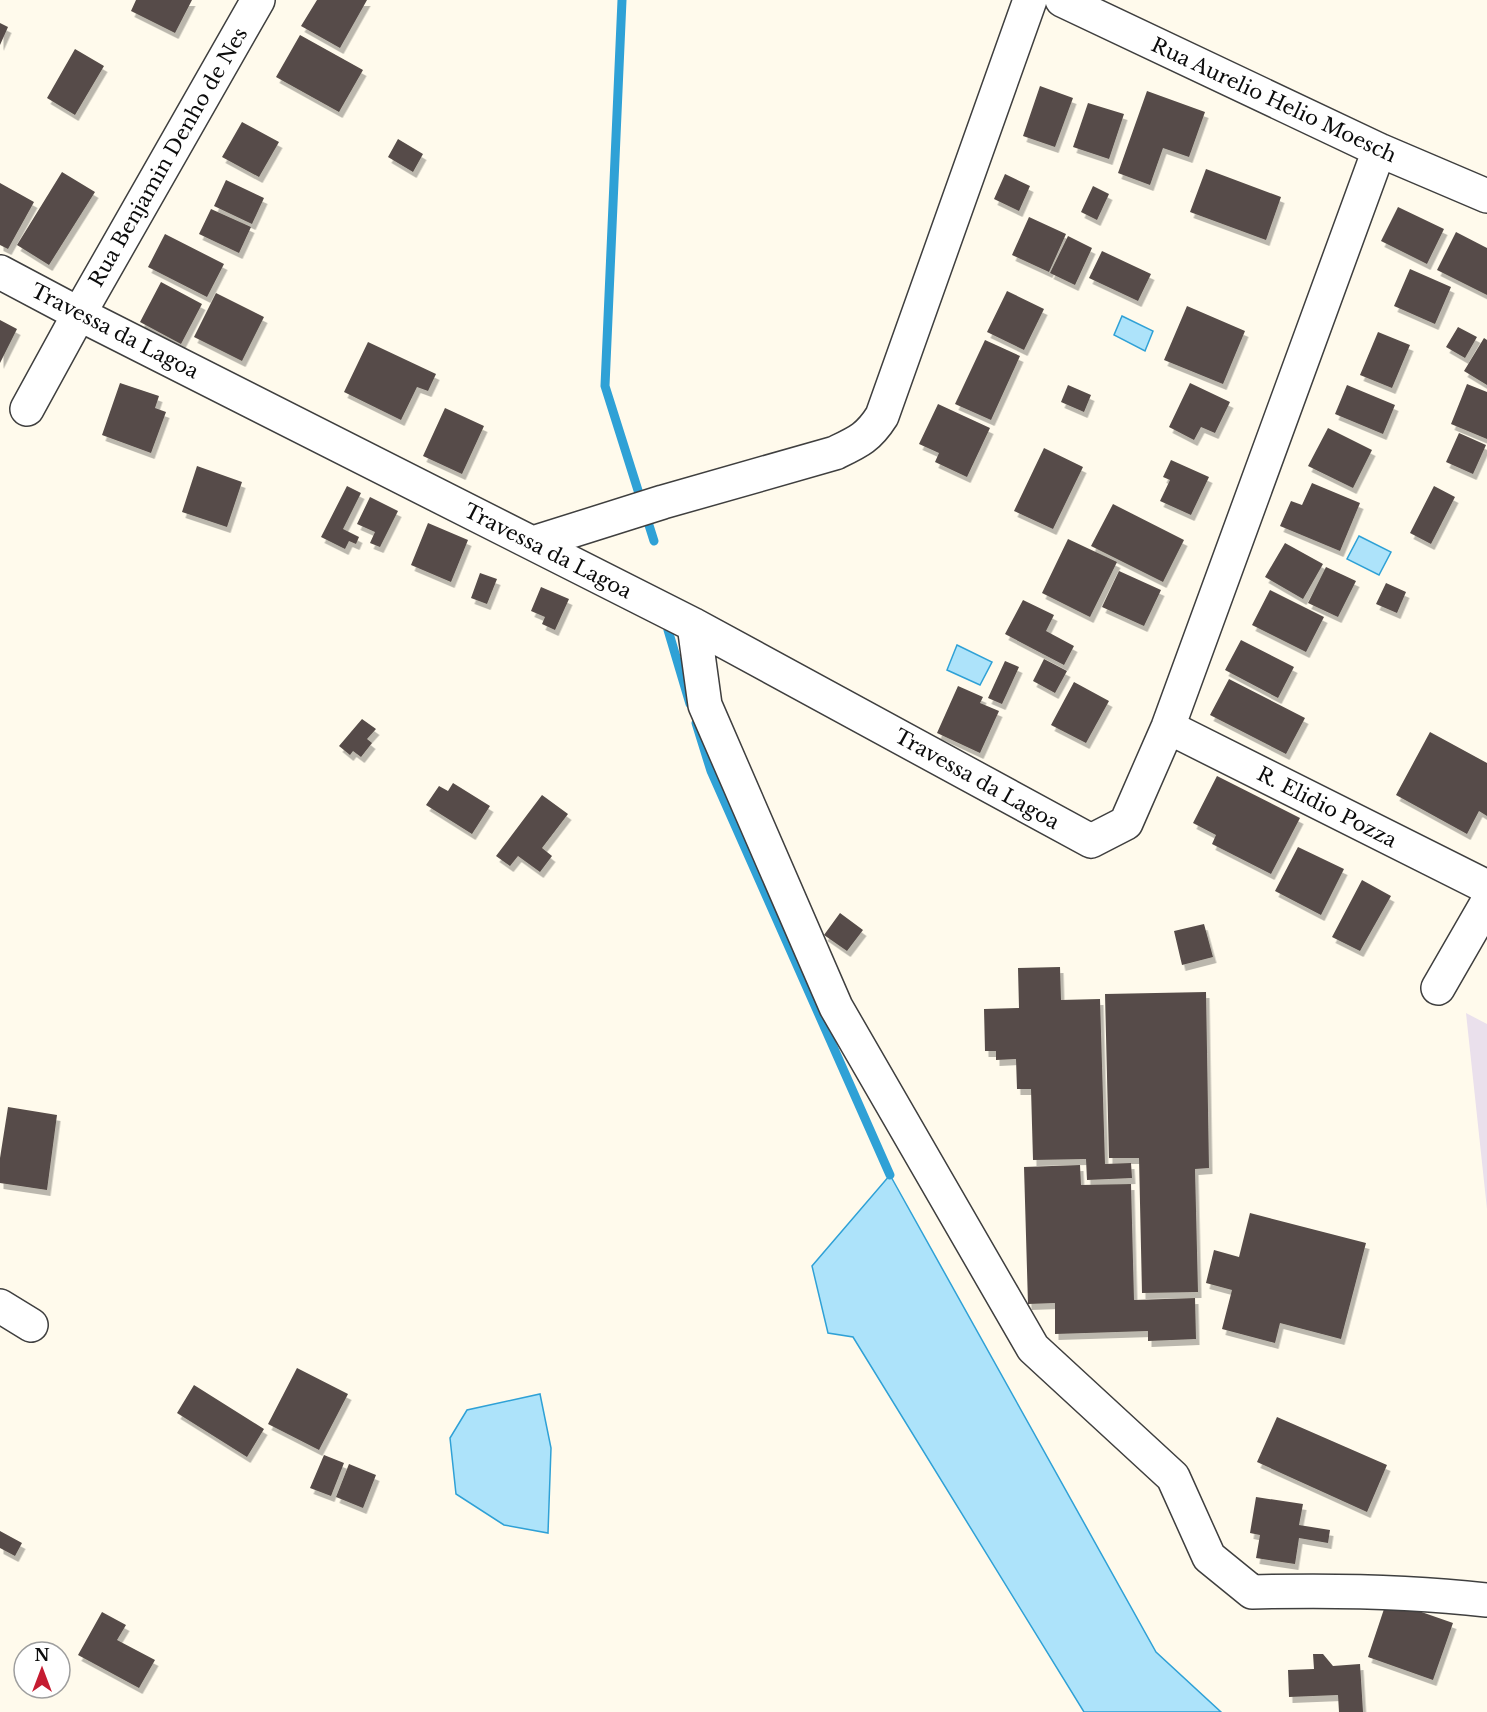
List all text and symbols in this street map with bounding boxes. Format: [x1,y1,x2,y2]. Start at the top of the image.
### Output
street label: Rua Benjamin Denho de Nes [84,23,252,291]
street label: Rua Aurelio Helio Moesch [1148,33,1400,167]
street label: Travessa da Lagoa [27,278,203,384]
street label: Travessa da Lagoa [460,498,636,604]
street label: Travessa da Lagoa [890,724,1064,835]
street label: R. Elidio Pozza [1253,762,1402,853]
north arrow [12,1640,72,1700]
text: N [34,1645,50,1665]

